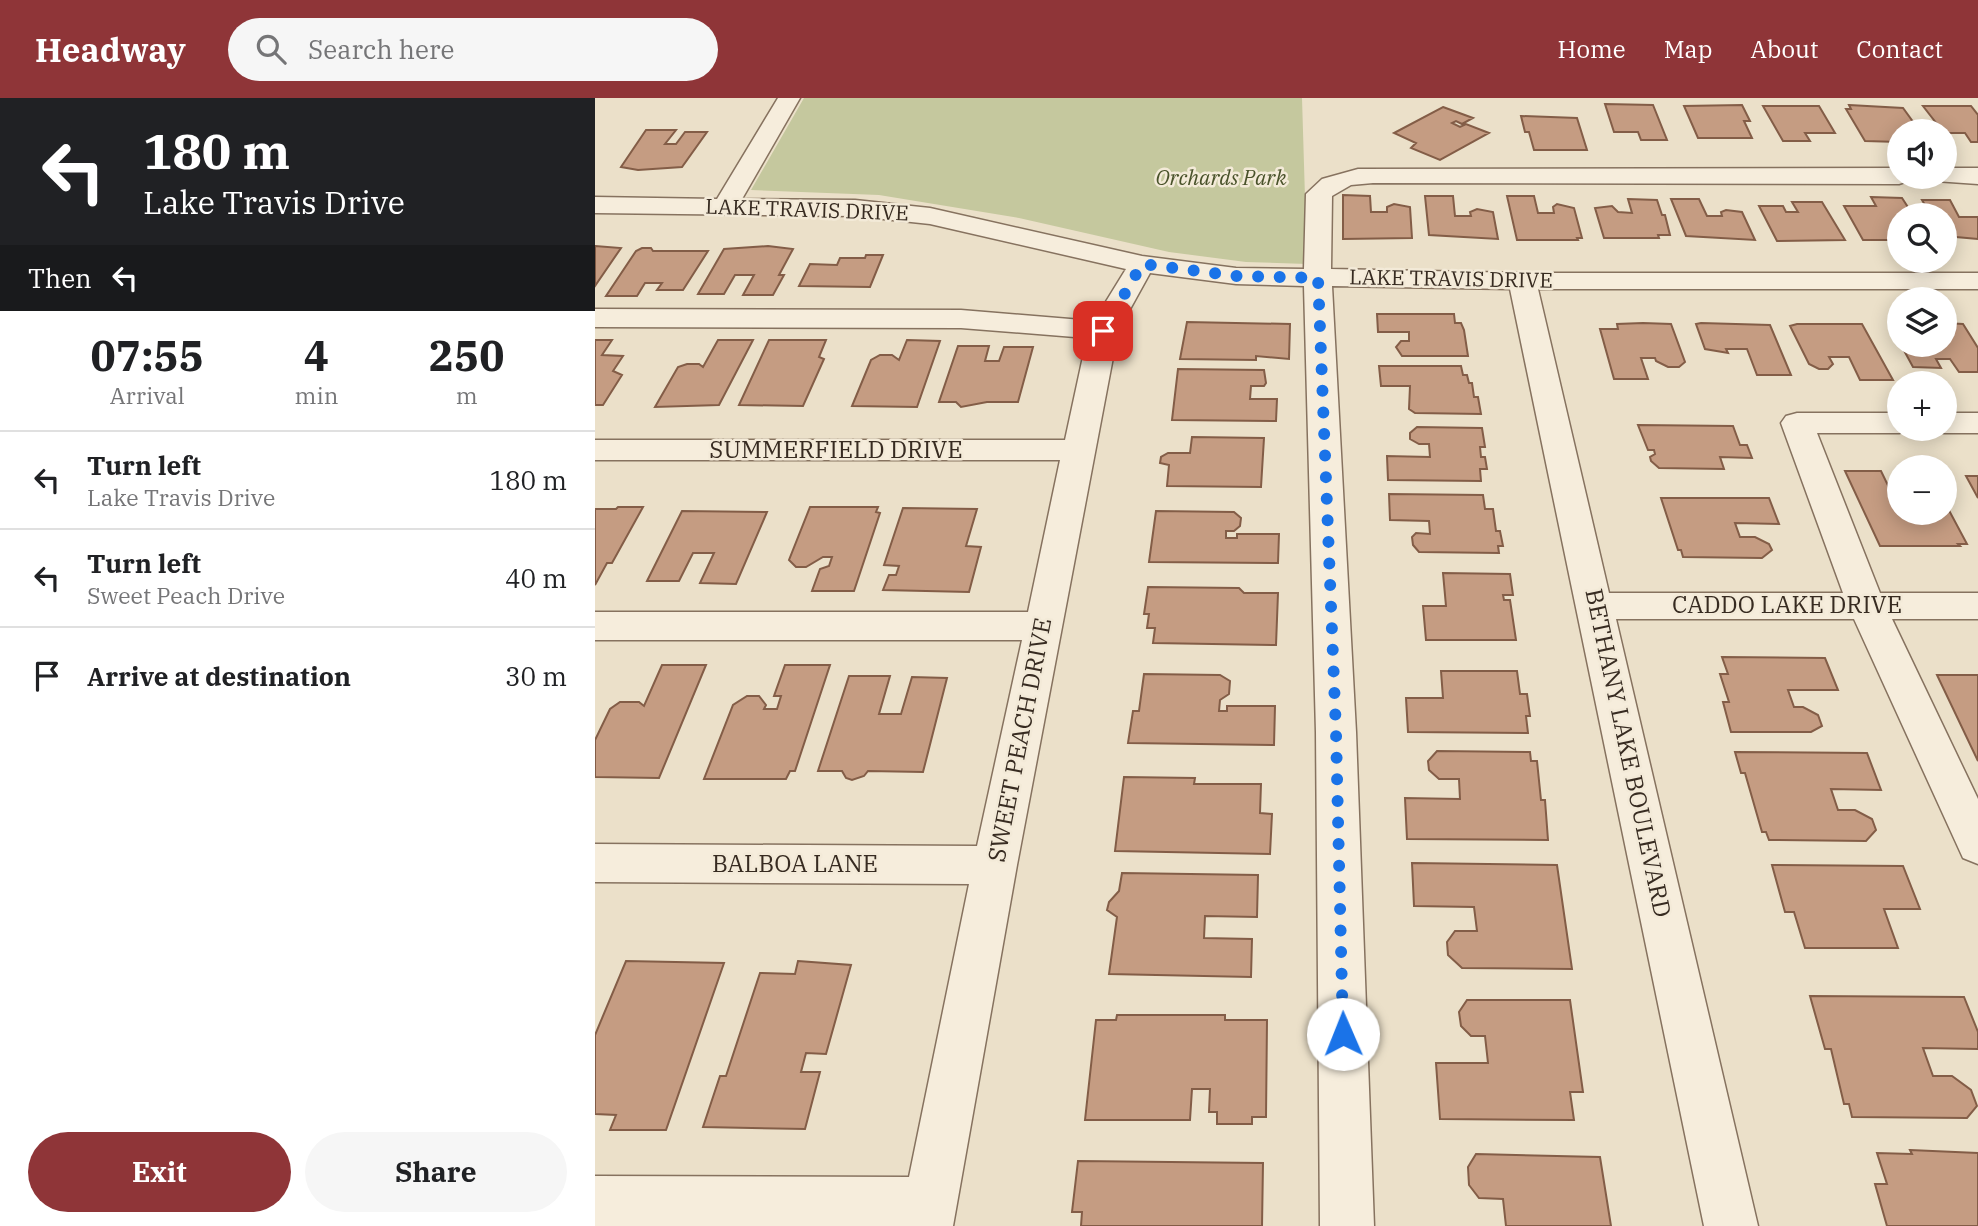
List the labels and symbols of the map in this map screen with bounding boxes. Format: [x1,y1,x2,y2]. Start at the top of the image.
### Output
park label: Orchards Park [1155,163,1287,191]
street label: LAKE TRAVIS DRIVE [705,191,909,227]
street label: LAKE TRAVIS DRIVE [1349,262,1553,294]
pin [1073,301,1133,361]
street label: SUMMERFIELD DRIVE [709,433,963,465]
street label: BETHANY LAKE BOULEVARD [1578,585,1679,920]
street label: CADDO LAKE DRIVE [1672,588,1902,620]
street label: SWEET PEACH DRIVE [980,615,1058,865]
street label: BALBOA LANE [712,847,878,879]
position arrow [1306,997,1380,1071]

